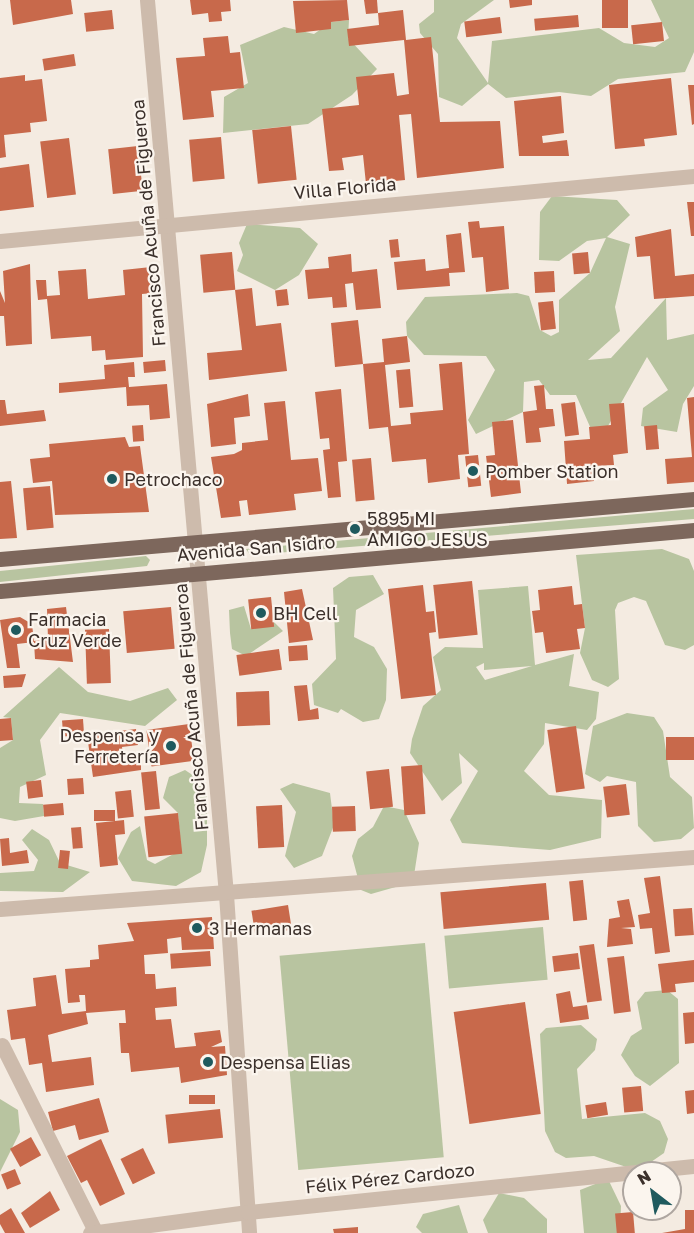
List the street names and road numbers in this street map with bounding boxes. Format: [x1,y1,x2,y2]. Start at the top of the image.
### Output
street label: Francisco Acuña de Figueroa [126,98,170,348]
street label: Villa Florida [293,173,397,203]
street label: Avenida San Isidro [176,530,336,566]
street label: Francisco Acuña de Figueroa [169,582,213,832]
street label: Félix Pérez Cardozo [304,1158,476,1198]

